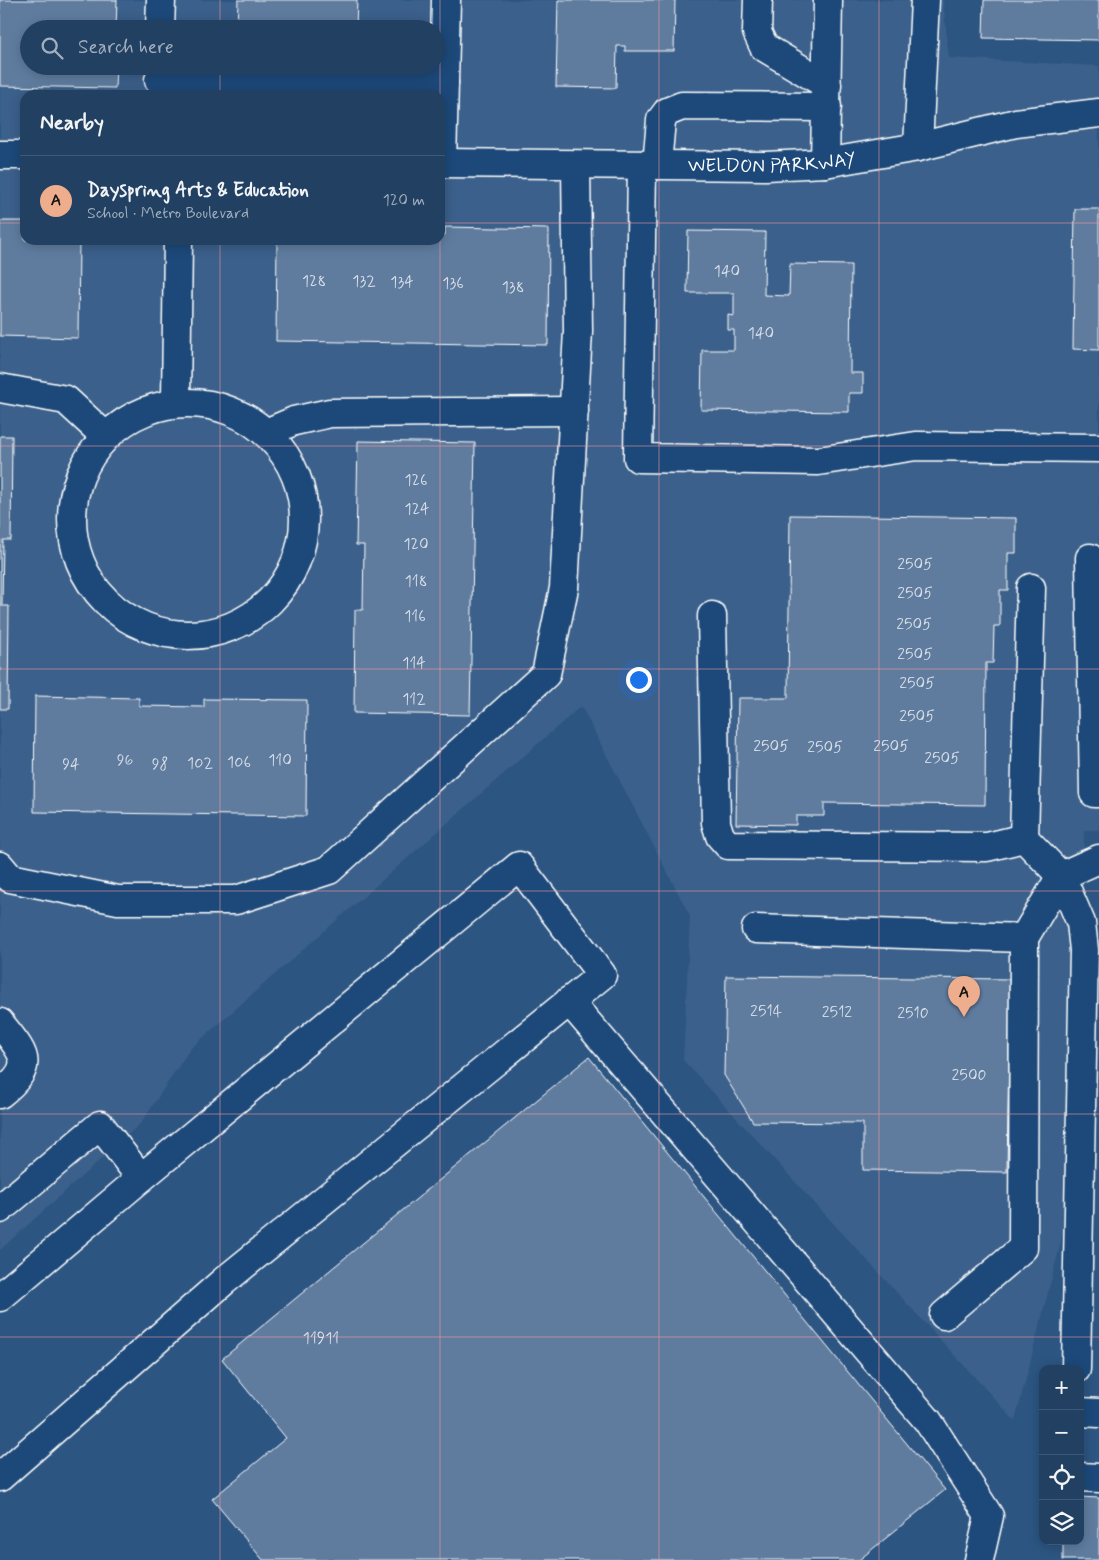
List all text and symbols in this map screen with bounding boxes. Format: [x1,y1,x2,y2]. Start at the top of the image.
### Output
search box [20,20,445,75]
icon: search [38,34,66,62]
text: Search here [78,35,174,60]
text: Nearby [40,109,104,137]
street label: WELDON PARKWAY [688,145,858,179]
text: Dayspring Arts & Education [87,178,309,203]
text: A [51,190,61,211]
text: 120 m [383,190,425,211]
text: School · Metro Boulevard [87,203,249,224]
house number: 140 [714,261,740,282]
house number: 128 [302,271,326,292]
house number: 132 [352,271,376,292]
house number: 134 [390,272,414,293]
house number: 136 [442,273,464,294]
house number: 138 [502,277,524,298]
house number: 140 [748,323,774,344]
house number: 126 [404,470,428,491]
house number: 124 [404,499,430,520]
house number: 120 [403,534,429,555]
house number: 2505 [897,554,933,575]
house number: 118 [405,571,427,592]
house number: 2505 [897,583,933,604]
house number: 116 [404,606,426,627]
house number: 2505 [896,614,932,635]
house number: 2505 [897,644,933,665]
house number: 114 [402,653,426,674]
your location [626,667,652,693]
house number: 2505 [899,673,935,694]
house number: 112 [402,689,426,710]
house number: 2505 [899,706,935,727]
house number: 2505 [753,736,789,757]
house number: 2505 [873,736,909,757]
house number: 2505 [807,737,843,758]
house number: 2505 [924,748,960,769]
house number: 96 [117,750,133,771]
house number: 110 [268,750,292,771]
house number: 106 [227,752,251,773]
house number: 102 [187,753,213,774]
house number: 94 [62,754,80,775]
house number: 98 [152,754,168,775]
pin: A [948,976,980,1017]
house number: 2514 [750,1001,782,1022]
house number: 2512 [822,1002,852,1023]
house number: 2510 [897,1003,929,1024]
house number: 2500 [952,1065,987,1086]
house number: 11911 [303,1328,339,1349]
map controls [1039,1365,1084,1545]
button: + [1039,1365,1084,1410]
button: − [1039,1410,1084,1455]
button: locate [1039,1455,1084,1500]
button: layers [1039,1500,1084,1545]

